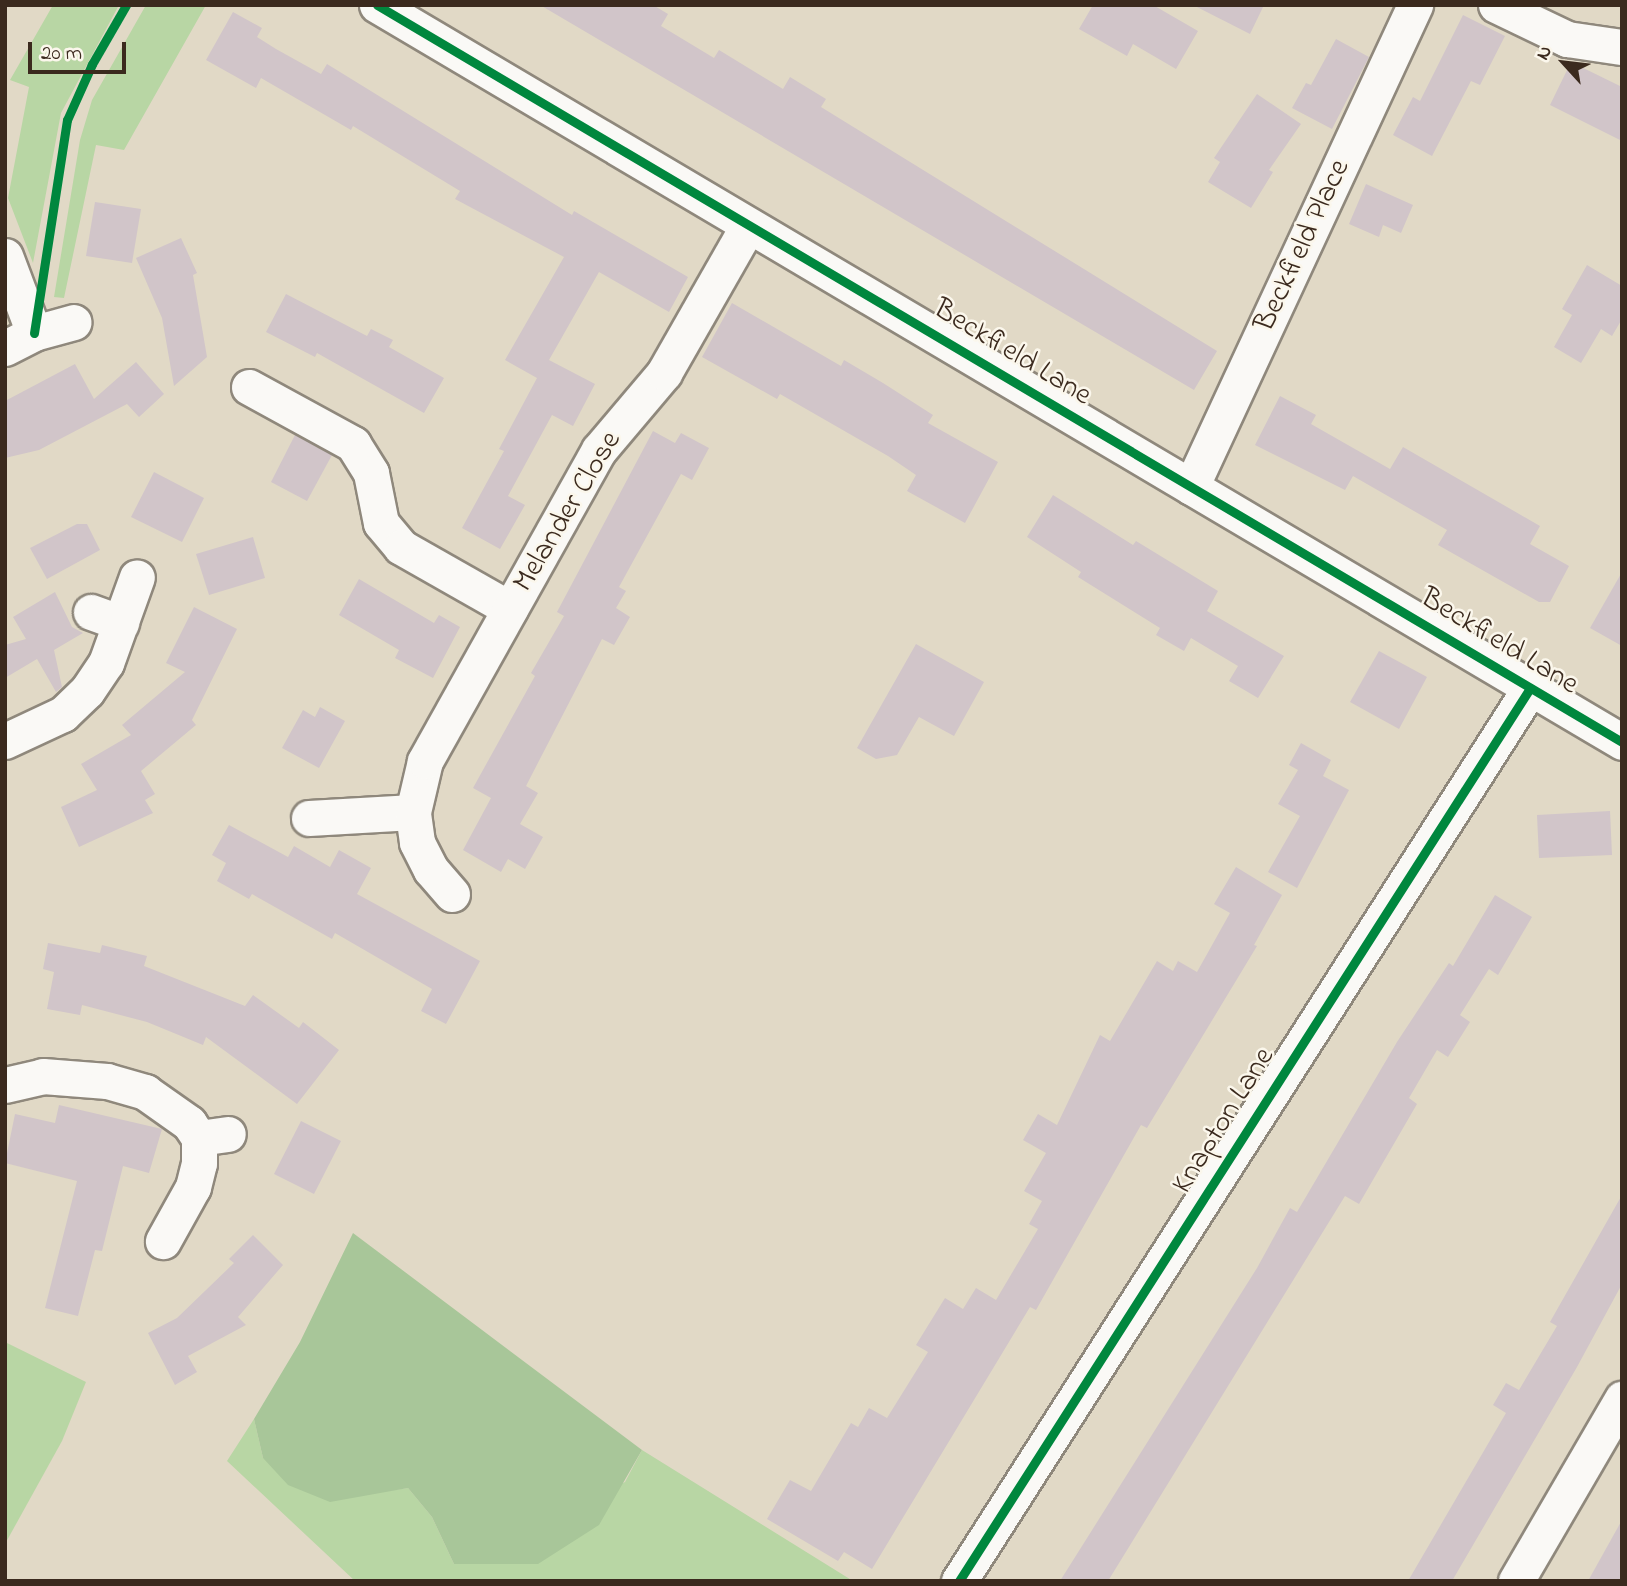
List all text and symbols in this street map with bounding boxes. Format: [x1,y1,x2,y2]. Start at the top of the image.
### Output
scale bar [32,28,130,72]
north arrow [1529,28,1599,98]
text: 20 m [41,39,82,69]
text: N [1530,41,1560,65]
street label: Beckfield Place [1247,154,1359,338]
street label: Beckfield Lane [927,292,1097,414]
street label: Melander Close [506,425,630,599]
street label: Beckfield Lane [1414,581,1584,703]
street label: Knapton Lane [1165,1041,1283,1201]

